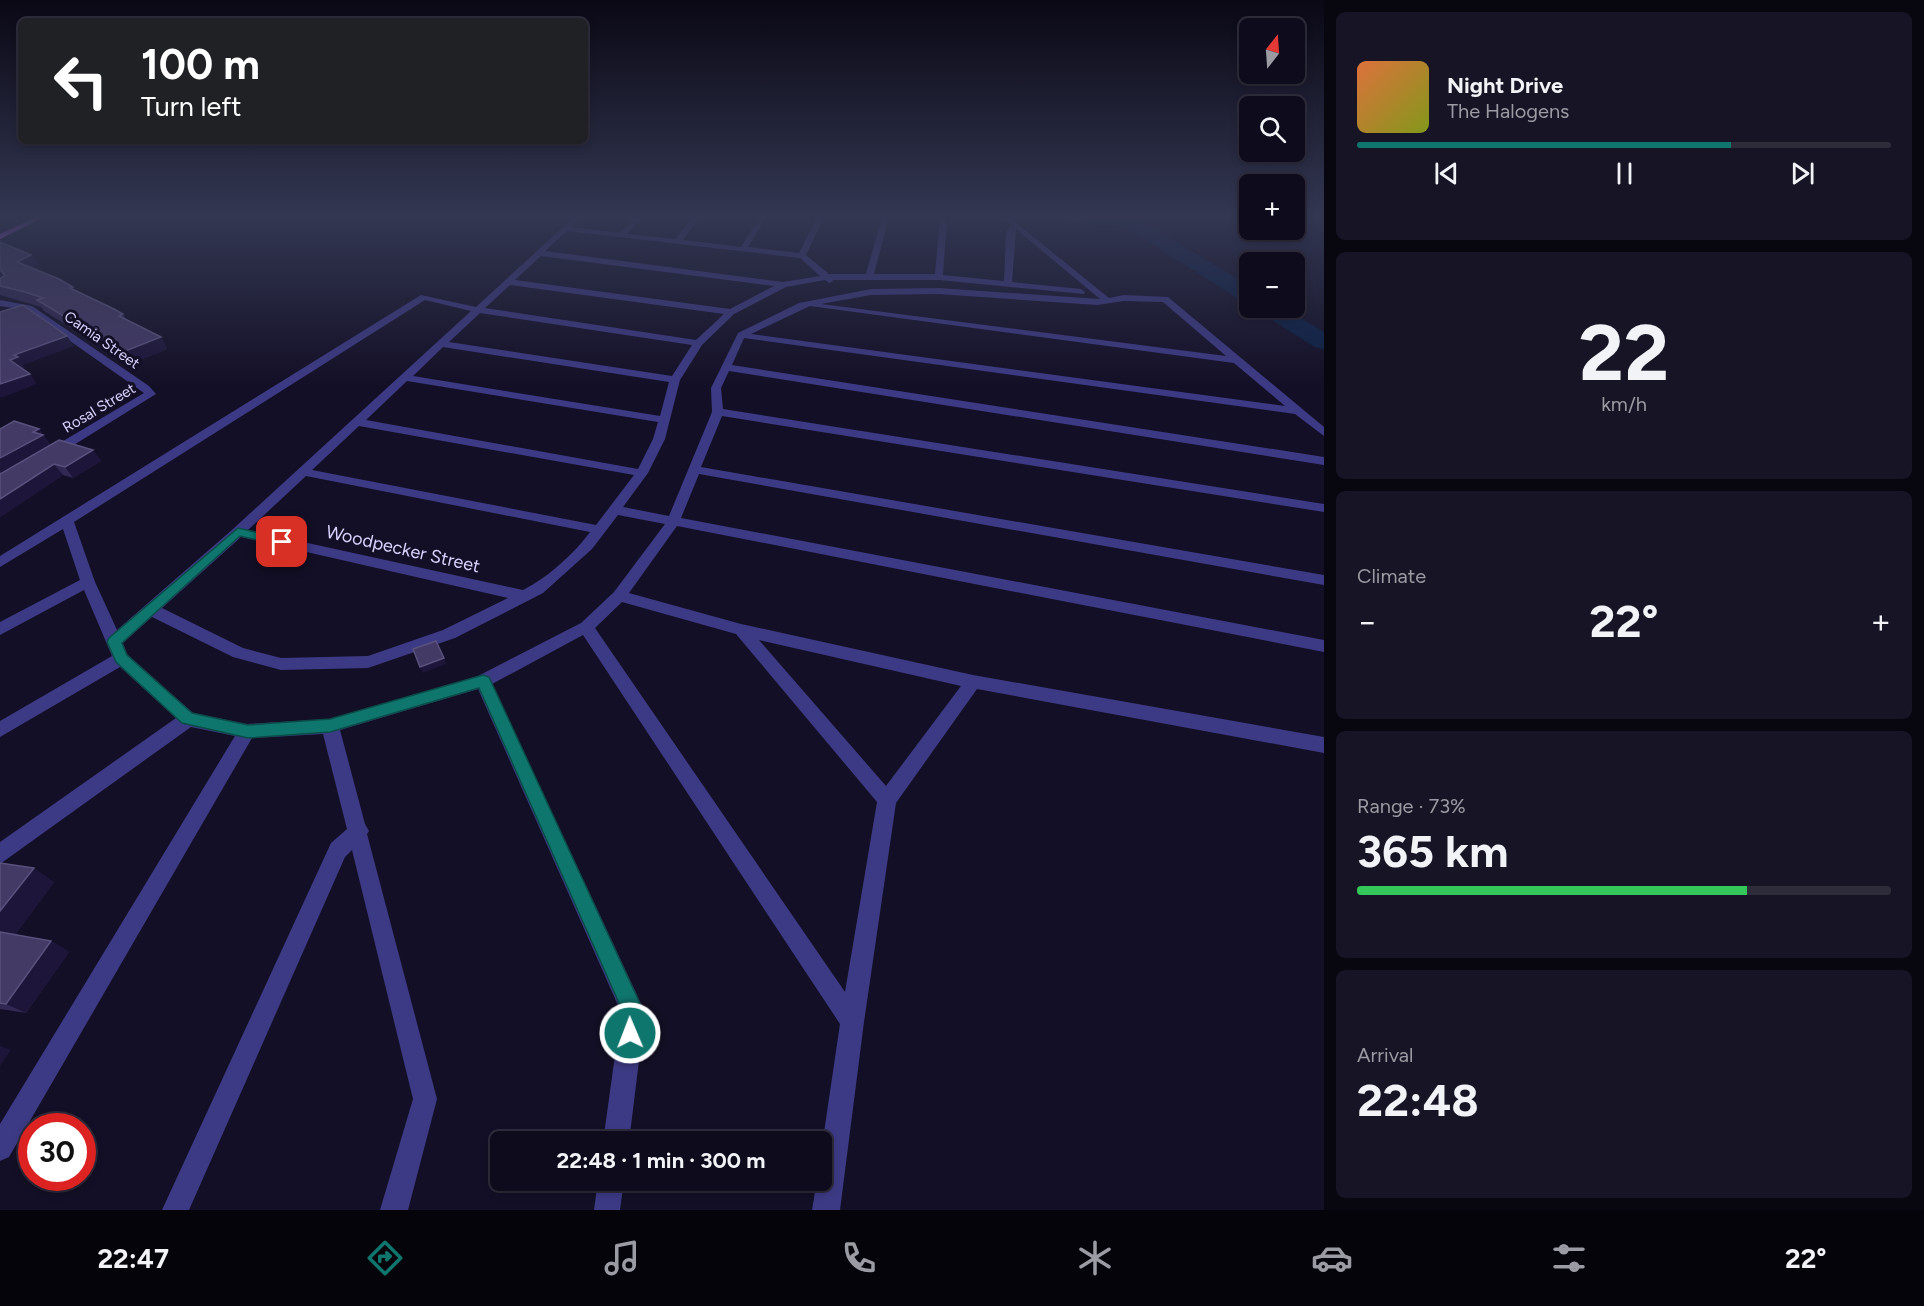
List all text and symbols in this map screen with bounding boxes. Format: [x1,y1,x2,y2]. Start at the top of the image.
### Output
north arrow [1239,18,1305,84]
map controls [1239,18,1305,318]
text: 100 m [141,39,260,90]
icon: left [42,42,120,120]
text: Night Drive [1447,72,1563,99]
text: Turn left [141,90,241,123]
button: search [1239,96,1305,162]
text: The Halogens [1447,99,1569,123]
icon: previous [1430,157,1463,190]
icon: pause [1608,157,1641,190]
icon: next [1786,157,1819,190]
button: + [1239,174,1305,240]
button: − [1239,252,1305,318]
text: 22 [1579,306,1669,400]
street label: Camia Street [61,307,143,373]
street label: Rosal Street [59,379,139,437]
text: km/h [1601,392,1647,416]
pin [256,516,307,567]
street label: Woodpecker Street [324,521,482,577]
icon: arrive [265,525,298,558]
text: Climate [1357,564,1426,588]
text: 22° [1589,594,1659,648]
text: − [1357,602,1378,641]
text: + [1870,602,1891,641]
text: Range · 73% [1357,794,1466,818]
text: 365 km [1357,824,1508,878]
position arrow [598,1001,662,1065]
text: Arrival [1357,1043,1413,1067]
text: 22:48 [1357,1073,1479,1127]
speed limit sign: 30 [18,1113,96,1191]
text: 22:48 · 1 min · 300 m [556,1147,766,1174]
icon: directions [364,1237,406,1279]
icon: music [601,1237,643,1279]
icon: phone [838,1237,880,1279]
icon: climate [1074,1237,1116,1279]
icon: car [1311,1237,1353,1279]
icon: filters [1548,1237,1590,1279]
text: 22:47 [97,1242,169,1275]
text: 22° [1785,1242,1827,1275]

